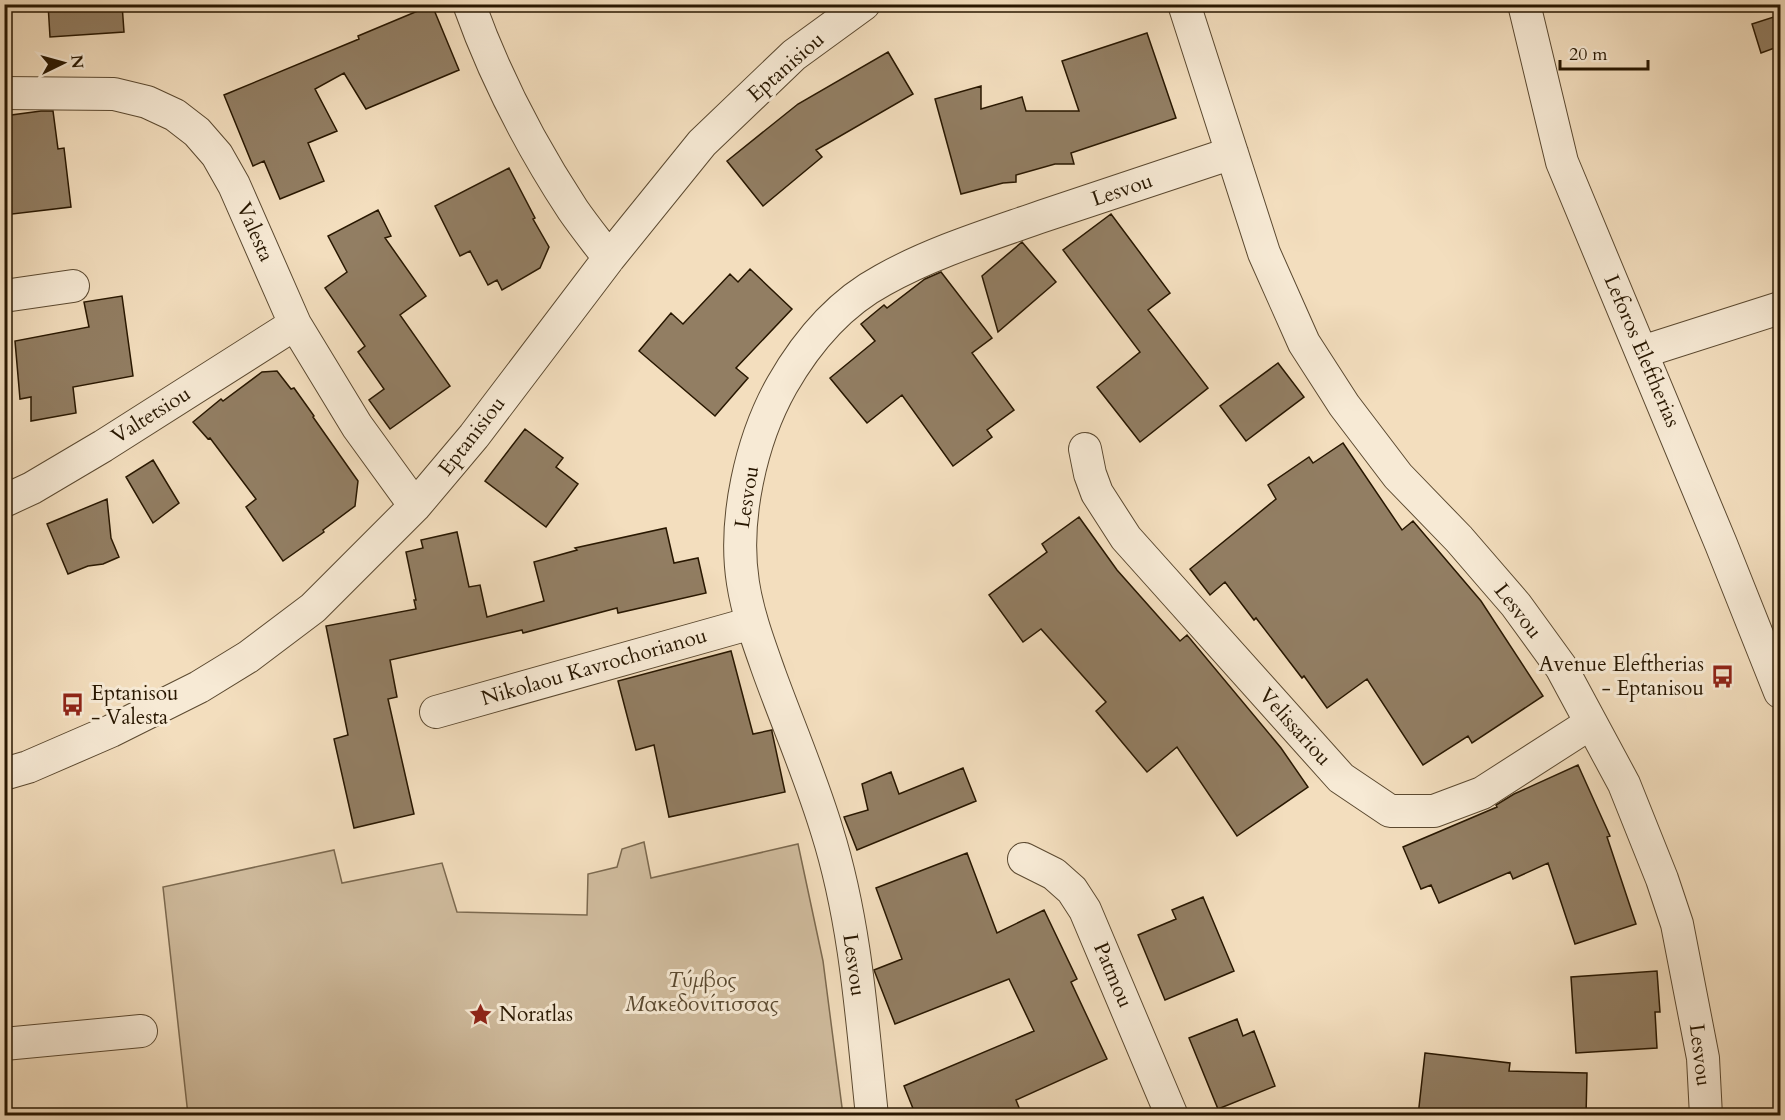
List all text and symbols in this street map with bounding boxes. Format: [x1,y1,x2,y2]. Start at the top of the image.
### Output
street label: Eptanisiou [741,25,831,109]
north arrow [33,33,93,93]
scale bar [1560,33,1648,71]
text: 20 m [1569,42,1608,67]
text: N [65,54,89,70]
street label: Lesvou [1088,166,1156,214]
street label: Valesta [229,198,281,266]
street label: Leforos Eleftherias [1597,270,1687,432]
street label: Valtetsiou [106,379,196,451]
street label: Eptanisiou [432,390,512,482]
street label: Lesvou [728,464,766,530]
street label: Lesvou [1487,577,1549,645]
street label: Nikolaou Kavrochorianou [478,621,710,713]
place label: Avenue Eleftherias - Eptanisou [1539,650,1704,703]
bus stop icon: Avenue Eleftherias - Eptanisou [1709,663,1735,689]
place label: Eptanisou - Valesta [91,679,179,732]
street label: Velissariou [1252,682,1338,772]
bus stop icon: Eptanisou - Valesta [60,692,86,718]
street label: Lesvou [835,932,873,998]
street label: Patmou [1086,938,1140,1012]
park label: Τύμβος Μακεδονίτισσας [625,966,779,1019]
place label: Noratlas [499,1000,573,1029]
place icon: Noratlas [468,1001,494,1027]
street label: Lesvou [1682,1022,1718,1088]

